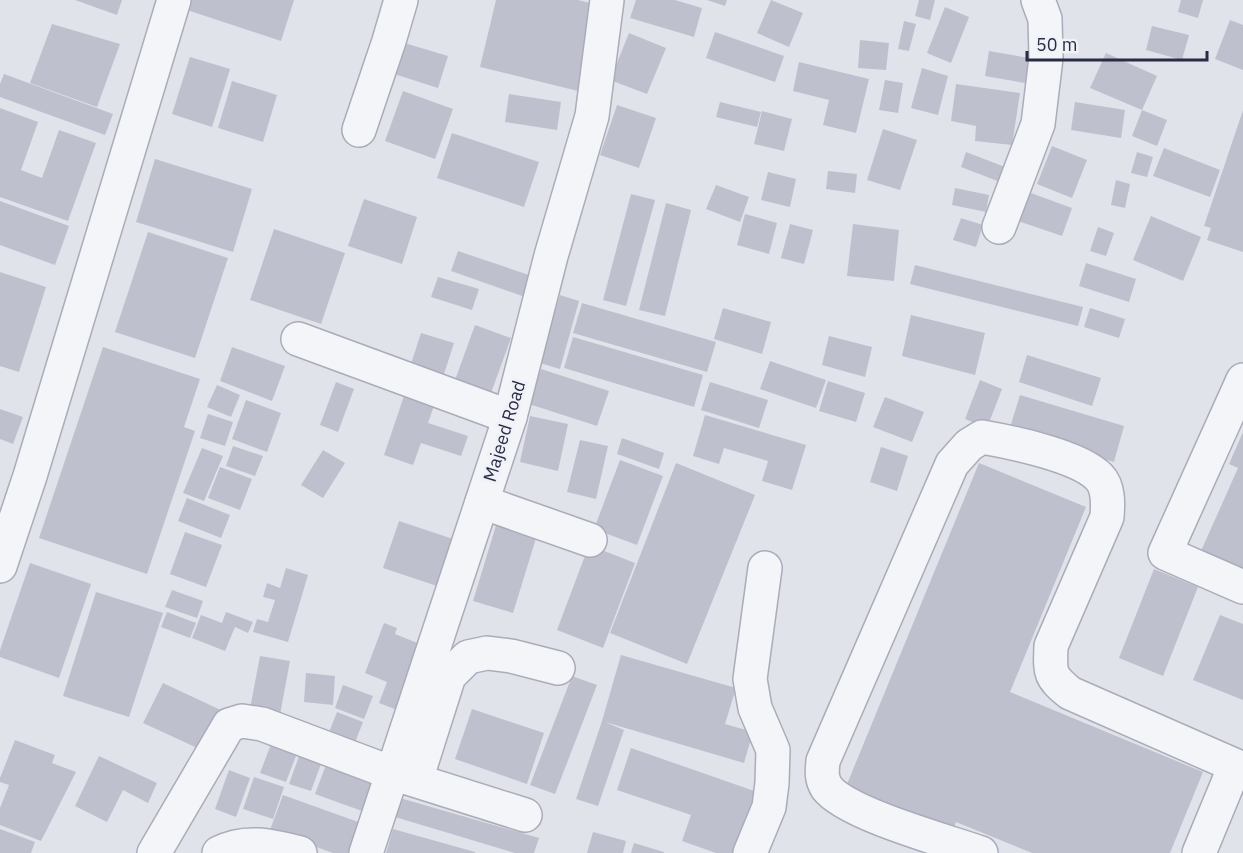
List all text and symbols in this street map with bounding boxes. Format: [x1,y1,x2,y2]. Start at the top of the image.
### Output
scale bar [1027,24,1207,62]
text: 50 m [1036,33,1078,56]
street label: Majeed Road [478,378,530,484]

